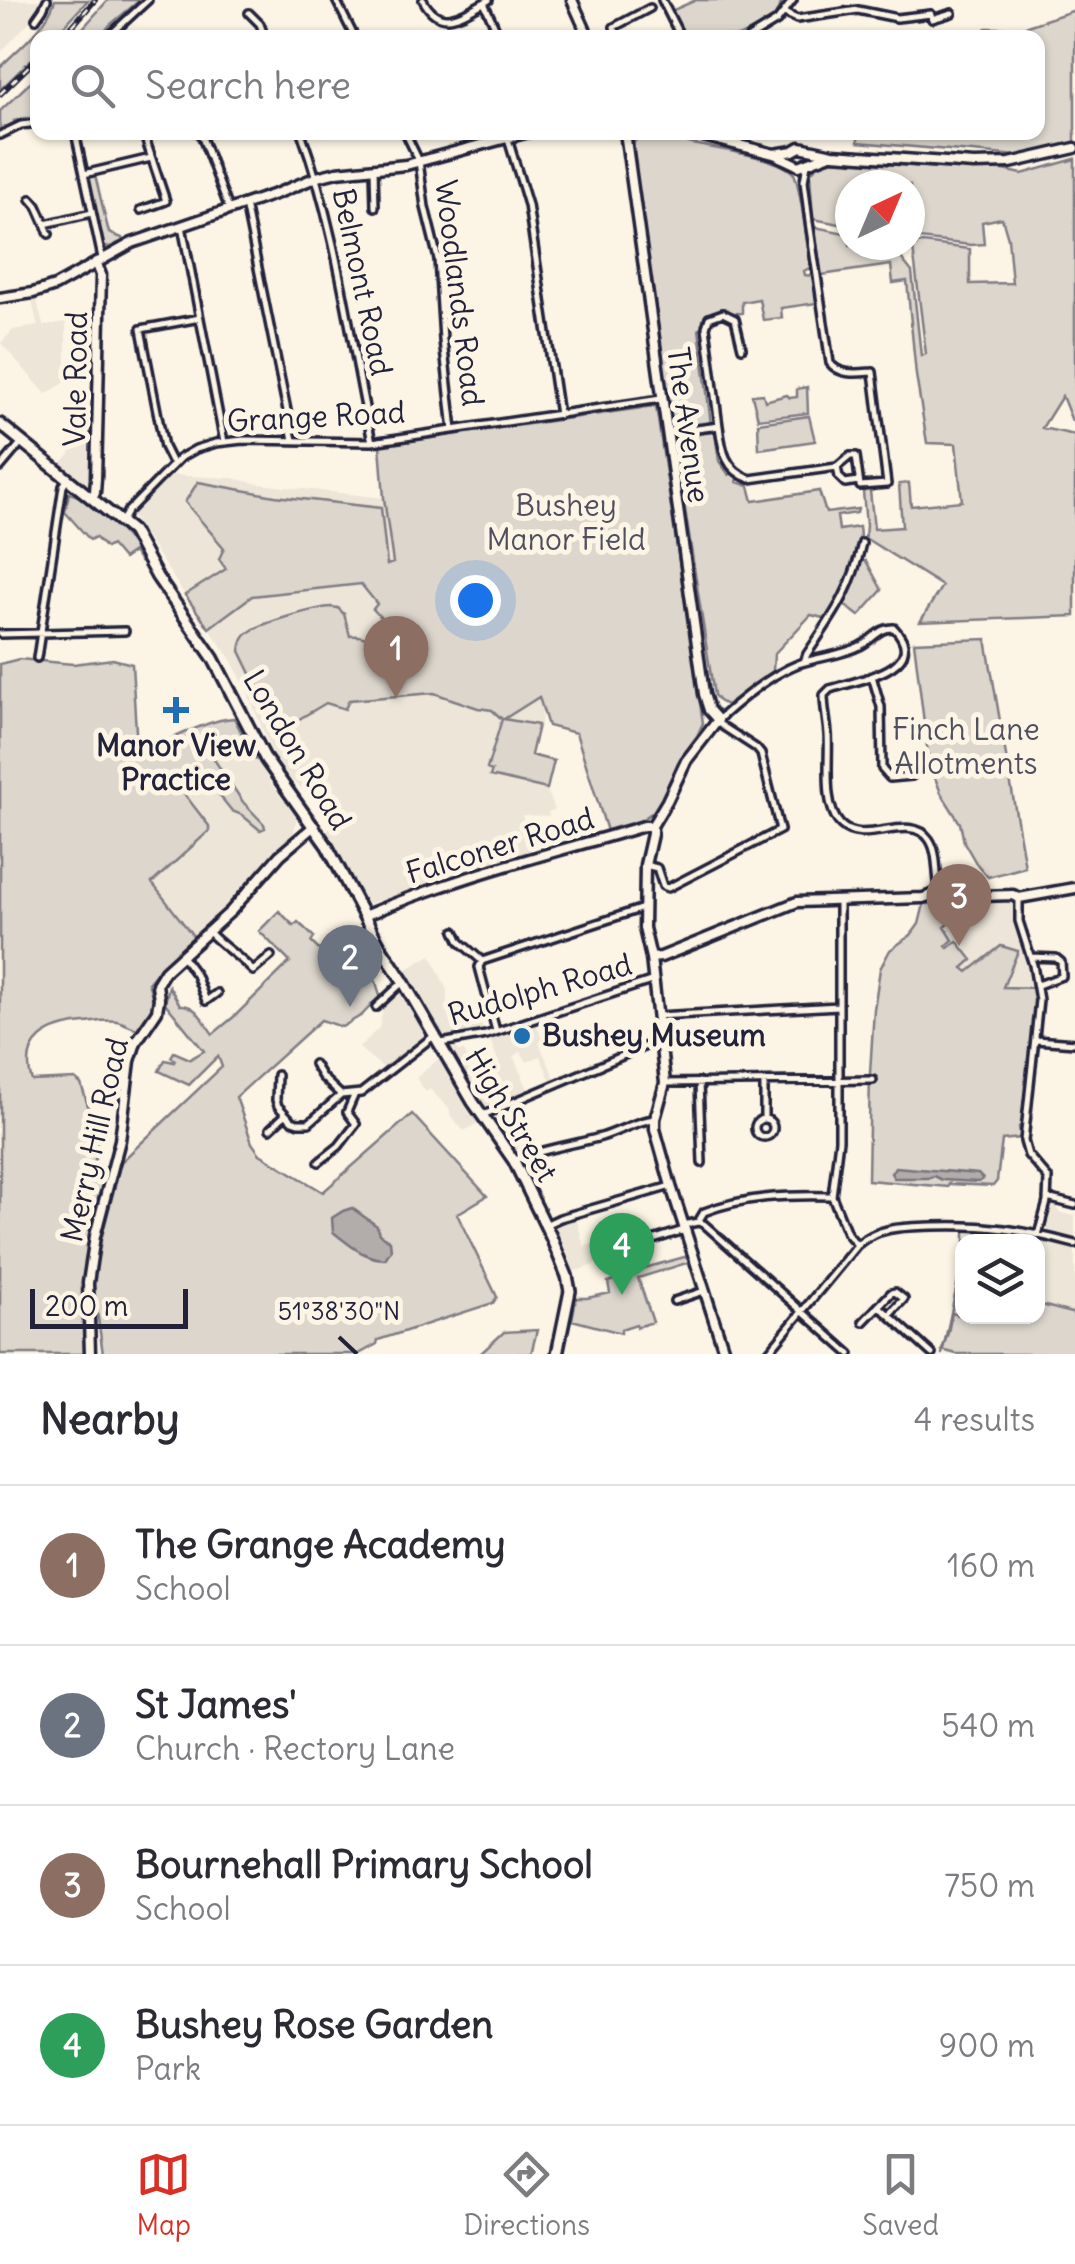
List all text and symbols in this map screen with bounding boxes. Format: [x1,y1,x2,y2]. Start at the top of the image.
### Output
search box [30,30,1045,140]
icon: search [65,58,120,113]
text: Search here [145,62,351,109]
north arrow [835,170,925,260]
street label: Woodlands Road [427,178,493,408]
street label: Belmont Road [325,185,401,379]
street label: Vale Road [55,311,95,447]
street label: The Avenue [659,345,719,505]
street label: Grange Road [226,392,406,440]
park label: Bushey Manor Field [486,486,646,558]
your location [450,575,501,626]
pin: 1 [364,616,428,698]
street label: London Road [235,663,360,836]
marker: Manor View Practice [163,697,189,723]
park label: Finch Lane Allotments [892,710,1040,782]
place label: Manor View Practice [96,726,256,798]
street label: Falconer Road [401,798,598,892]
pin: 3 [926,864,992,946]
pin: 2 [318,924,382,1007]
street label: Rudolph Road [443,945,636,1033]
place label: Bushey Museum [542,1016,766,1054]
marker: Bushey Museum [511,1025,533,1047]
street label: Merry Hill Road [52,1034,136,1245]
street label: High Street [457,1041,567,1188]
pin: 4 [590,1212,654,1295]
map controls [955,1234,1045,1324]
button: layers [955,1234,1045,1324]
scale bar [30,1284,188,1328]
text: 200 m [45,1288,128,1324]
text: 51°38'30"N [278,1295,400,1327]
text: Nearby [40,1393,179,1445]
text: 4 results [914,1399,1035,1440]
text: The Grange Academy [135,1521,506,1568]
text: 1 [66,1545,79,1586]
text: 160 m [947,1545,1035,1586]
text: School [135,1568,231,1609]
text: St James' [135,1681,297,1728]
text: 2 [64,1705,81,1746]
text: 540 m [941,1705,1035,1746]
text: Church · Rectory Lane [135,1728,455,1769]
text: Bournehall Primary School [135,1841,593,1888]
text: 3 [63,1865,82,1906]
text: 750 m [944,1865,1035,1906]
text: School [135,1888,231,1929]
text: Bushey Rose Garden [135,2001,493,2048]
text: 4 [63,2025,82,2066]
text: 900 m [939,2025,1035,2066]
text: Park [135,2048,201,2089]
tab: Map [136,2147,191,2243]
tab: Directions [463,2147,590,2243]
tab: Saved [862,2147,939,2243]

